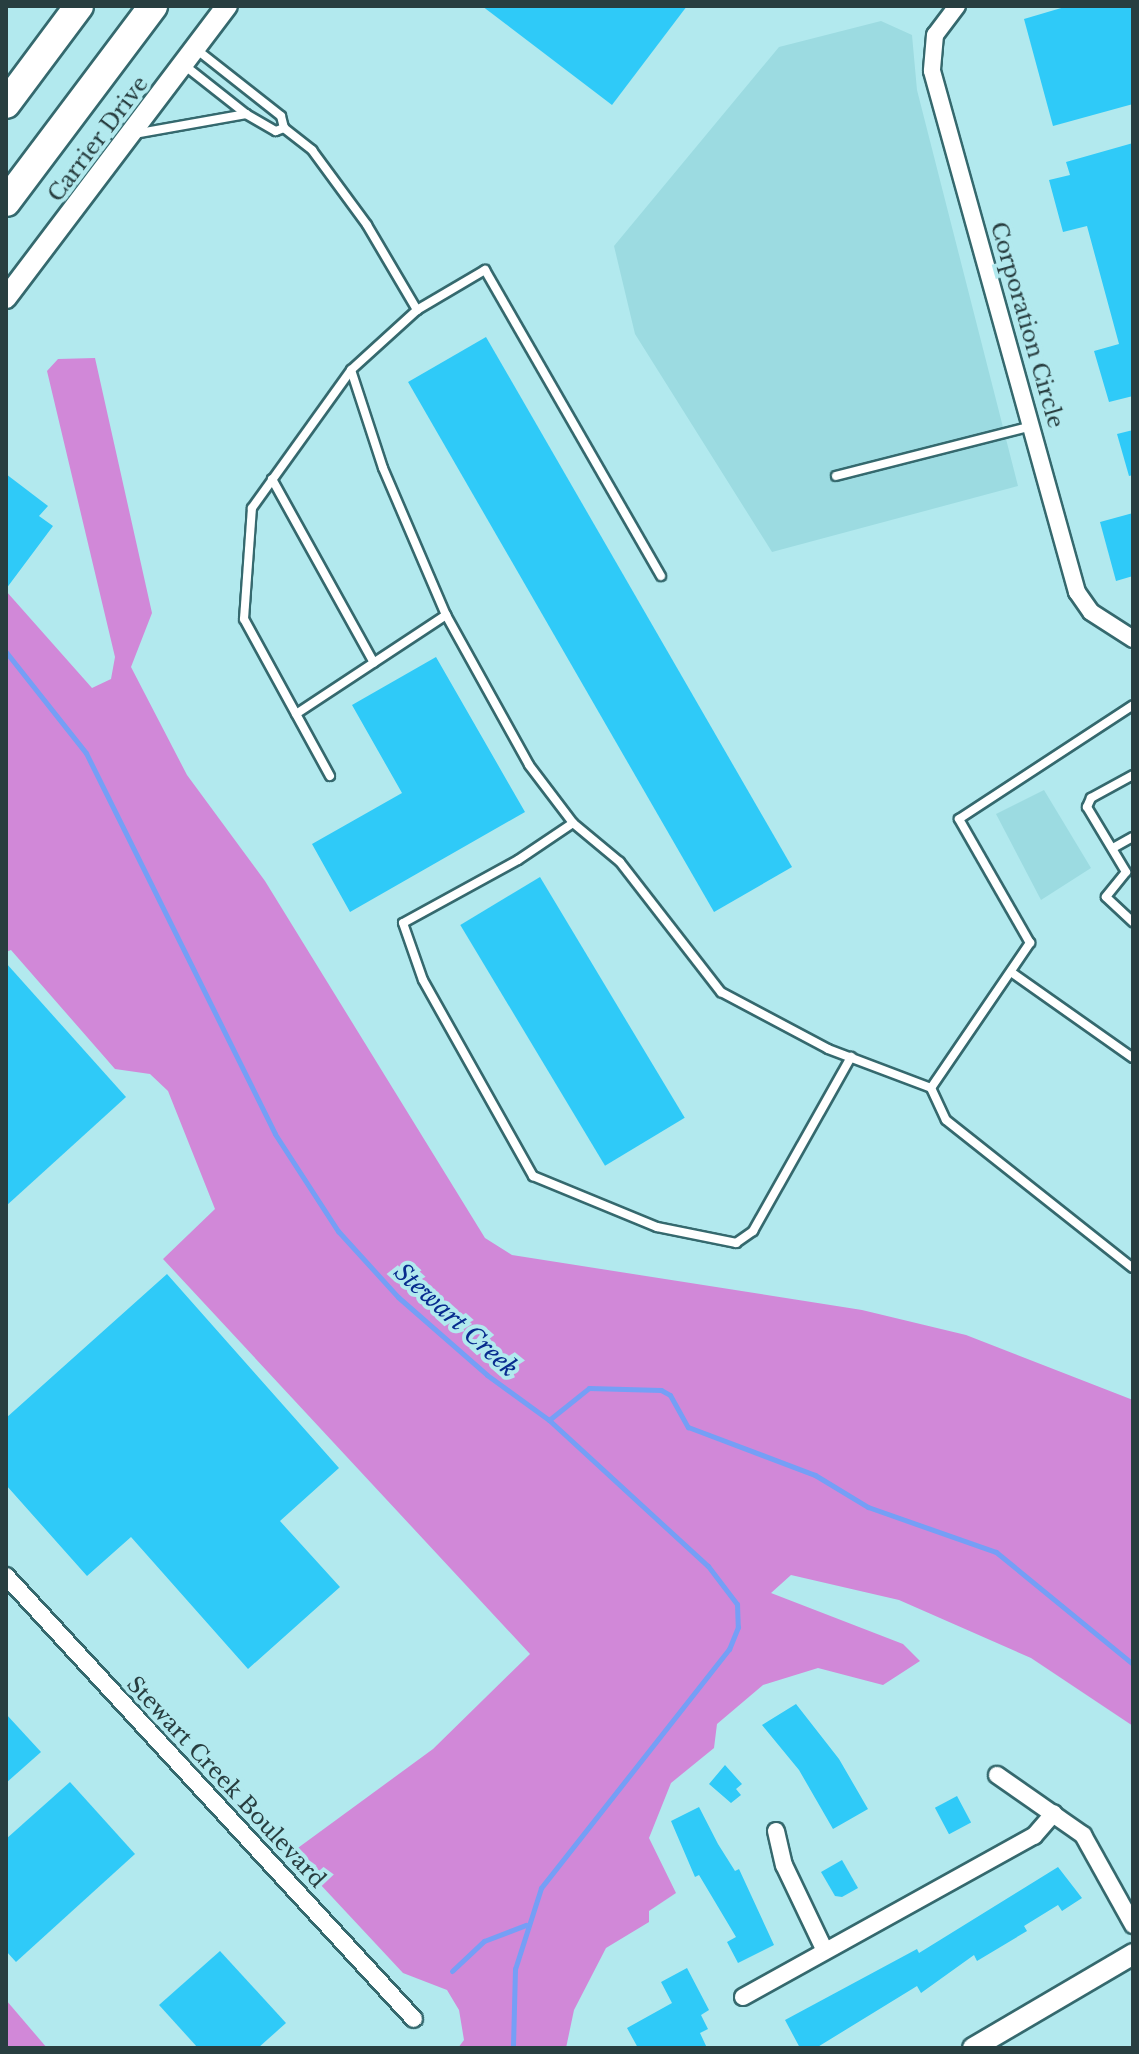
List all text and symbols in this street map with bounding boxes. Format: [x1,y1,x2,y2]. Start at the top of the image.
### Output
street label: Carrier Drive [42,71,154,207]
street label: Corporation Circle [985,219,1069,431]
water label: Stewart Creek [388,1257,524,1383]
street label: Stewart Creek Boulevard [121,1671,331,1893]

